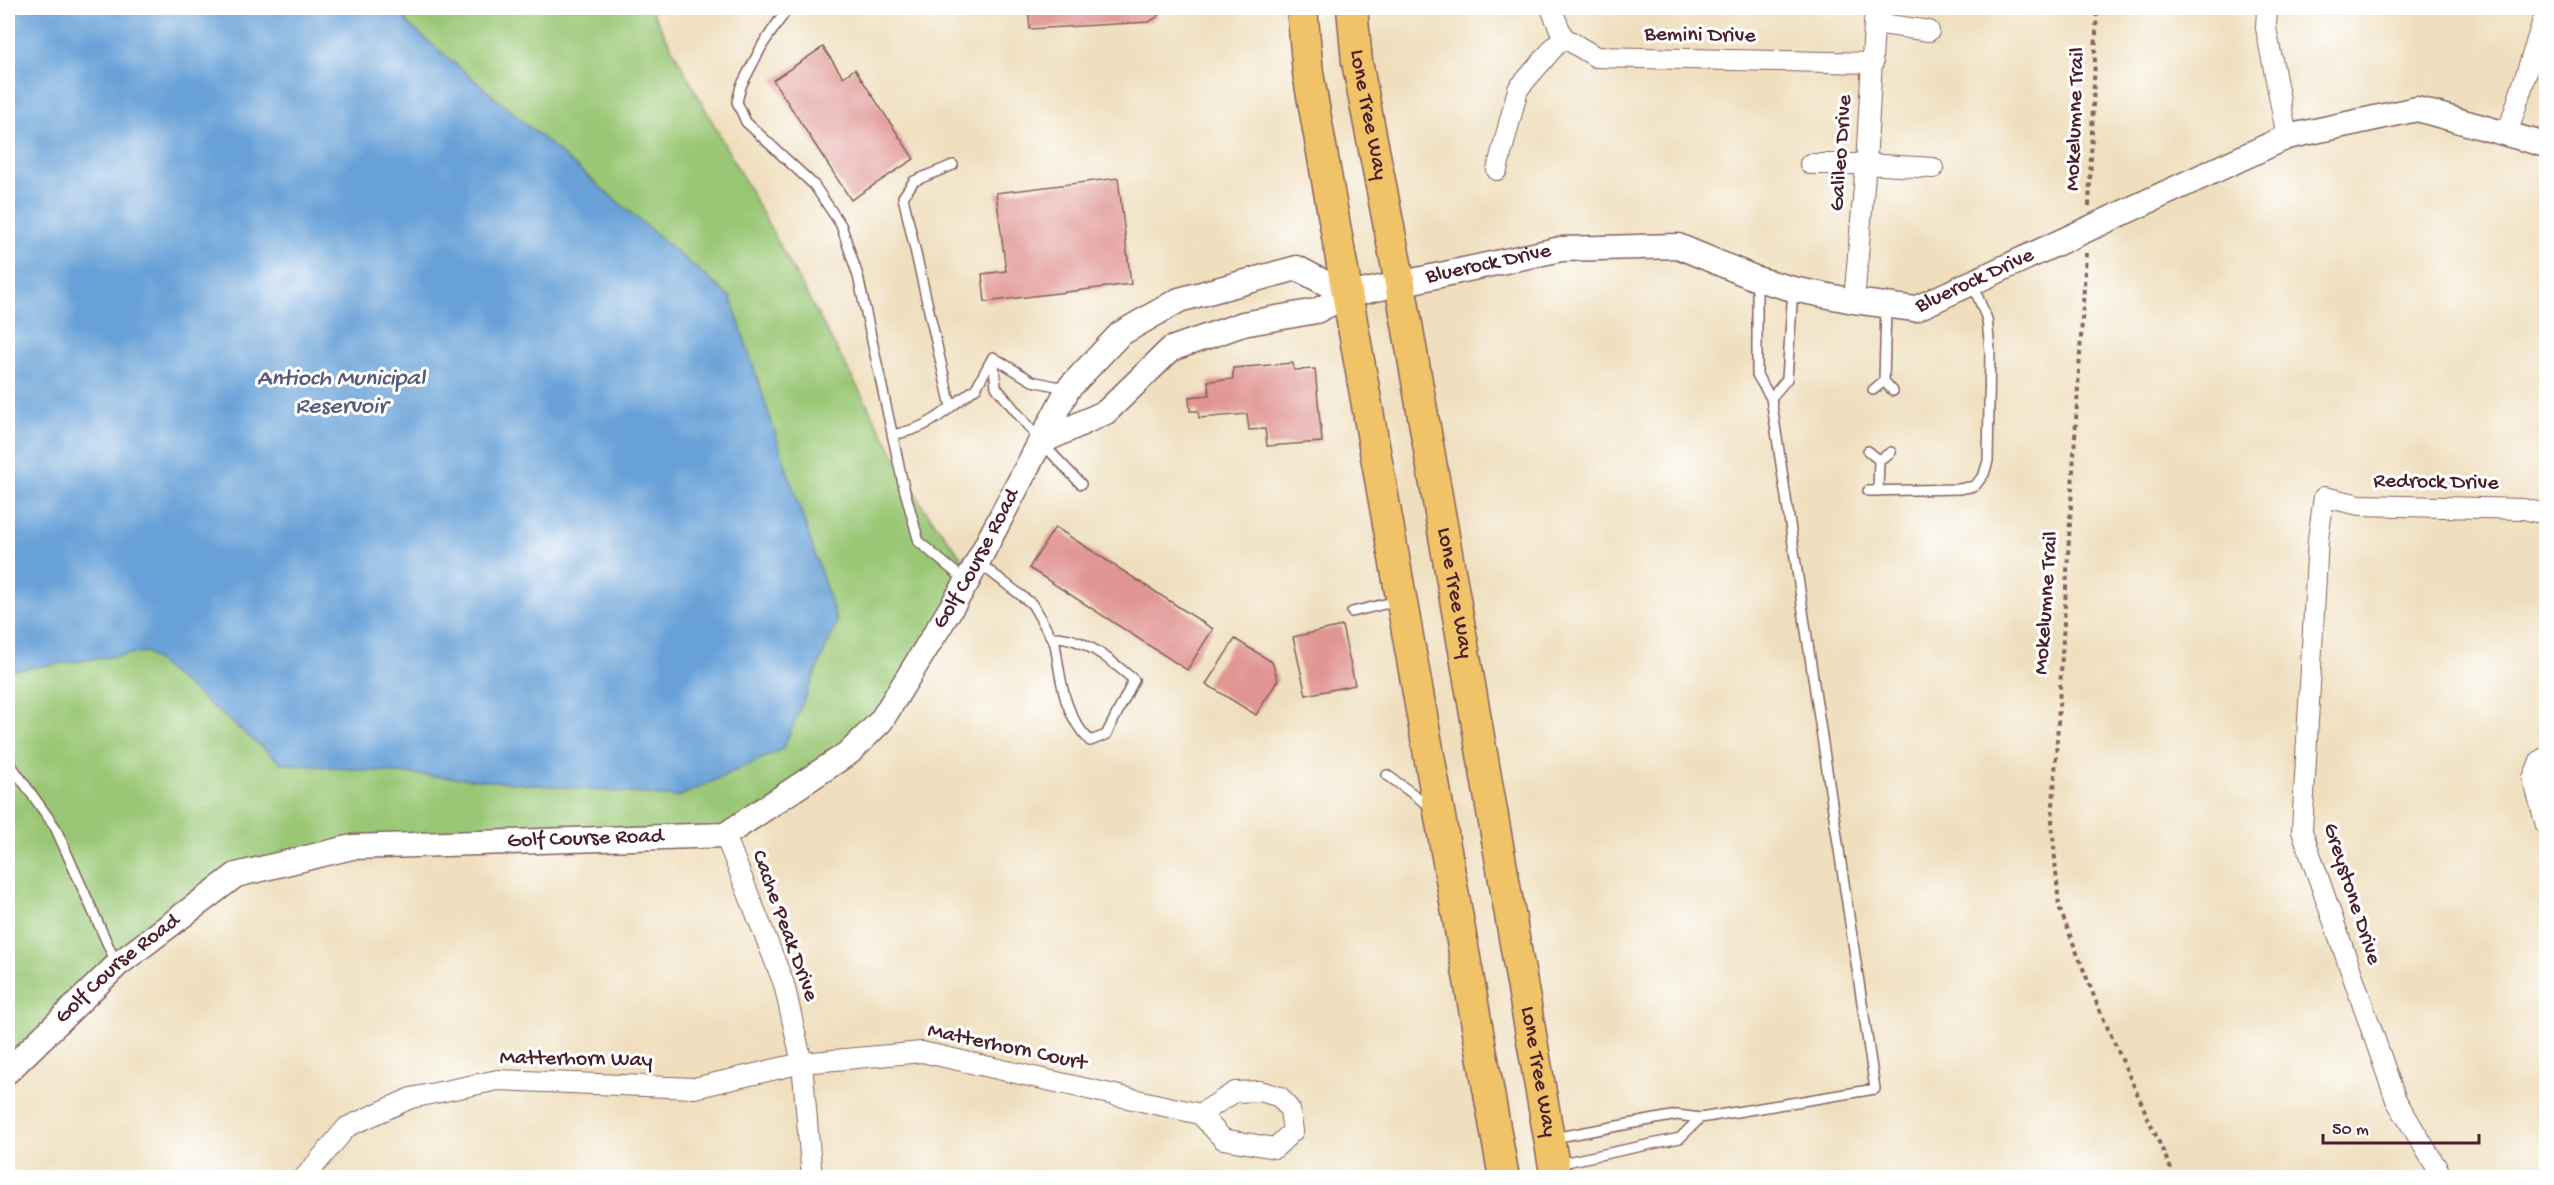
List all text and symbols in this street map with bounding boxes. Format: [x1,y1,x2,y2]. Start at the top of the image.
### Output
street label: Bemini Drive [1643,22,1757,50]
street label: Mokelumne Trail [2060,47,2092,191]
street label: Lone Tree Way [1343,48,1393,182]
street label: Galileo Drive [1825,93,1859,212]
street label: Bluerock Drive [1422,238,1554,291]
street label: Bluerock Drive [1911,242,2039,320]
water label: Antioch Municipal Reservoir [257,365,427,422]
street label: Redrock Drive [2373,469,2500,497]
street label: Golf Course Road [928,483,1027,634]
street label: Lone Tree Way [1430,525,1478,661]
street label: Mokelumne Trail [2029,530,2065,676]
street label: Greystone Drive [2316,820,2386,969]
street label: Golf Course Road [507,824,666,855]
street label: Cache Peak Drive [745,847,824,1006]
street label: Golf Course Road [50,907,187,1030]
street label: Lone Tree Way [1513,1004,1562,1139]
street label: Matterhorn Court [925,1018,1091,1078]
street label: Matterhorn Way [499,1046,653,1074]
scale bar [2323,1107,2479,1145]
text: 50 m [2332,1120,2369,1141]

